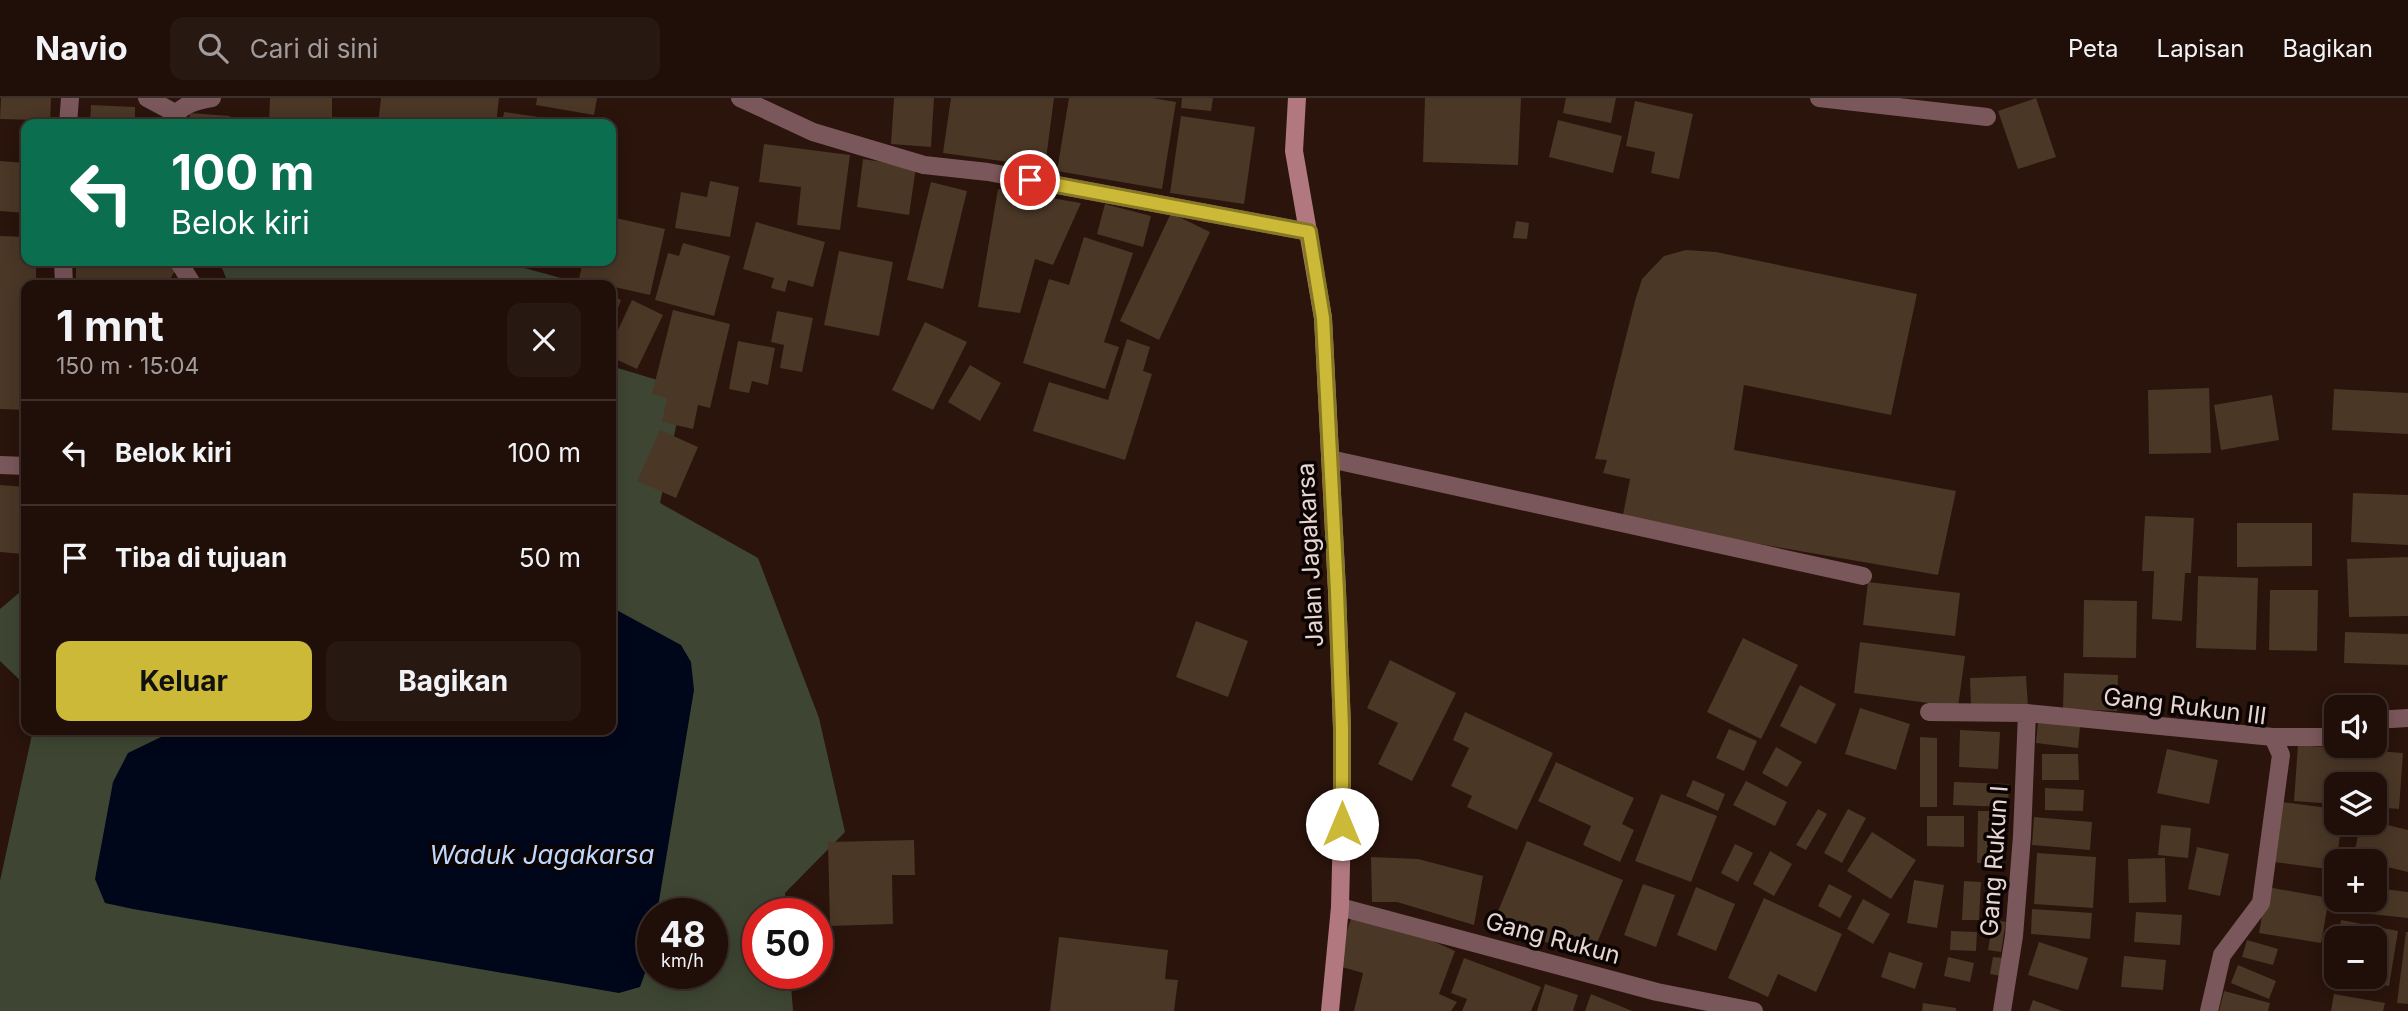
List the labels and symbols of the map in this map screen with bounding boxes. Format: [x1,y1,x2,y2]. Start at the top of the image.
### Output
pin [1000,150,1060,210]
street label: Jalan Jagakarsa [1291,462,1329,648]
street label: Gang Rukun III [2102,682,2268,730]
street label: Gang Rukun I [1974,784,2014,938]
position arrow [1305,787,1379,861]
water label: Waduk Jagakarsa [430,839,655,870]
speed limit sign: 50 [742,898,833,989]
street label: Gang Rukun [1482,906,1624,970]

